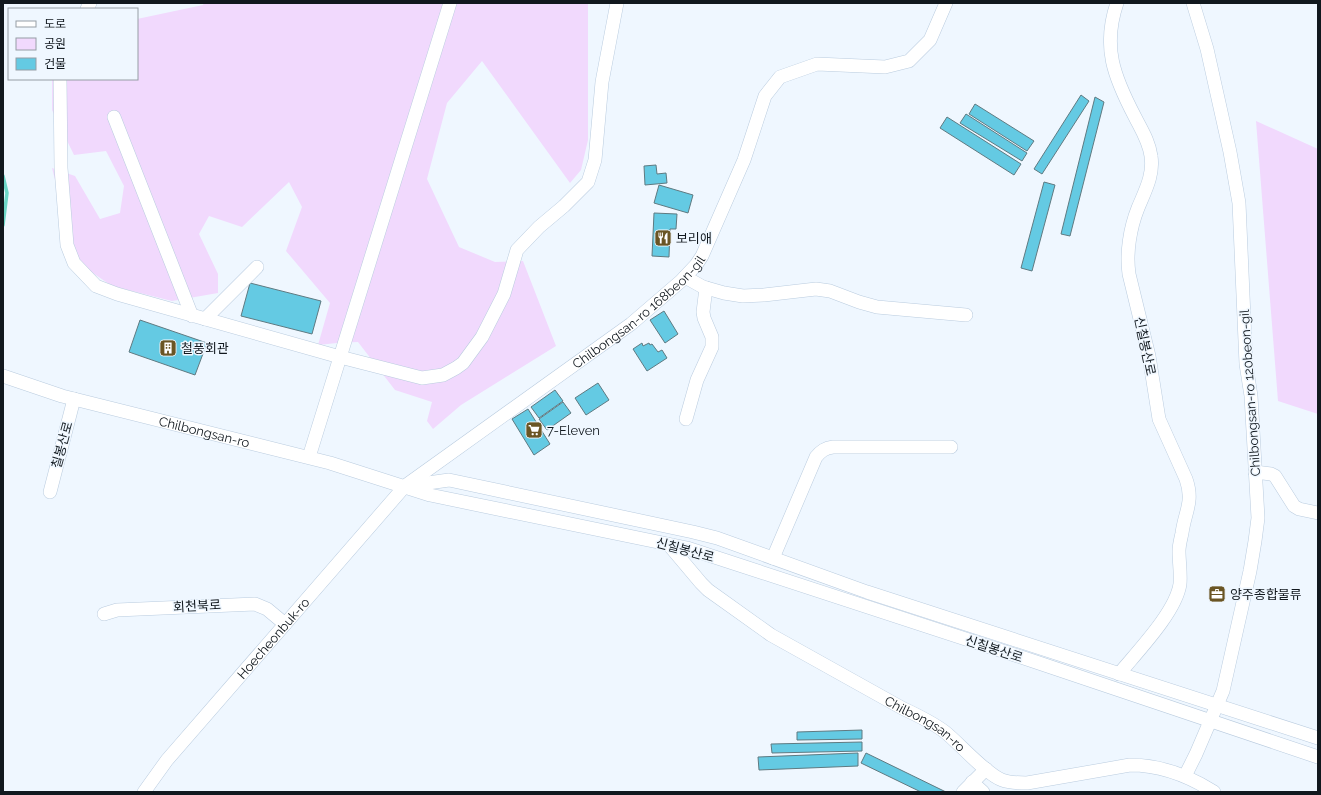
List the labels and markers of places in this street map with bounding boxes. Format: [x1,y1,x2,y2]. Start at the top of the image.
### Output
restaurant icon: 보리애 [653,228,673,248]
place label: 보리애 [676,231,712,246]
building icon: 철풍회관 [158,338,178,358]
place label: 철풍회관 [181,341,229,356]
supermarket icon: 7-Eleven [524,420,544,440]
place label: 7-Eleven [547,423,600,438]
office icon: 양주종합물류 [1207,584,1227,604]
place label: 양주종합물류 [1230,587,1302,602]

